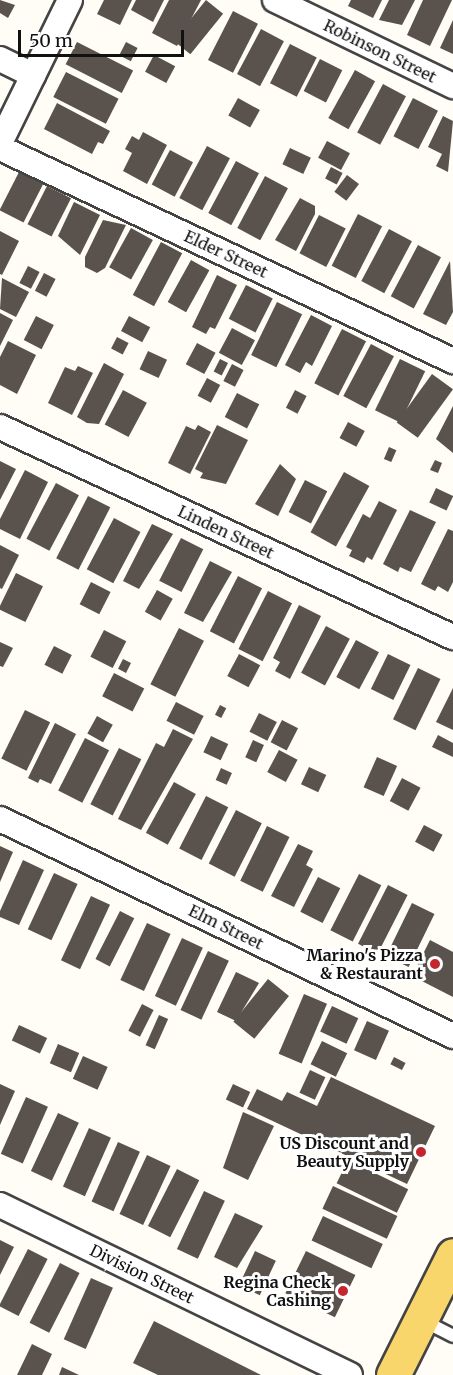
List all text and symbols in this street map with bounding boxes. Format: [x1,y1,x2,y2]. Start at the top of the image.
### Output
street label: Robinson Street [321,15,439,87]
scale bar [21,18,188,56]
text: 50 m [29,29,73,52]
street label: Elder Street [181,226,271,282]
street label: Linden Street [175,501,277,563]
street label: Elm Street [186,901,266,953]
place label: Marino's Pizza & Restaurant [306,945,423,983]
marker: Marino's Pizza & Restaurant [428,957,442,971]
place label: US Discount and Beauty Supply [279,1133,409,1171]
marker: US Discount and Beauty Supply [414,1145,428,1159]
street label: Division Street [87,1240,197,1308]
place label: Regina Check Cashing [223,1272,331,1310]
marker: Regina Check Cashing [336,1284,350,1298]

